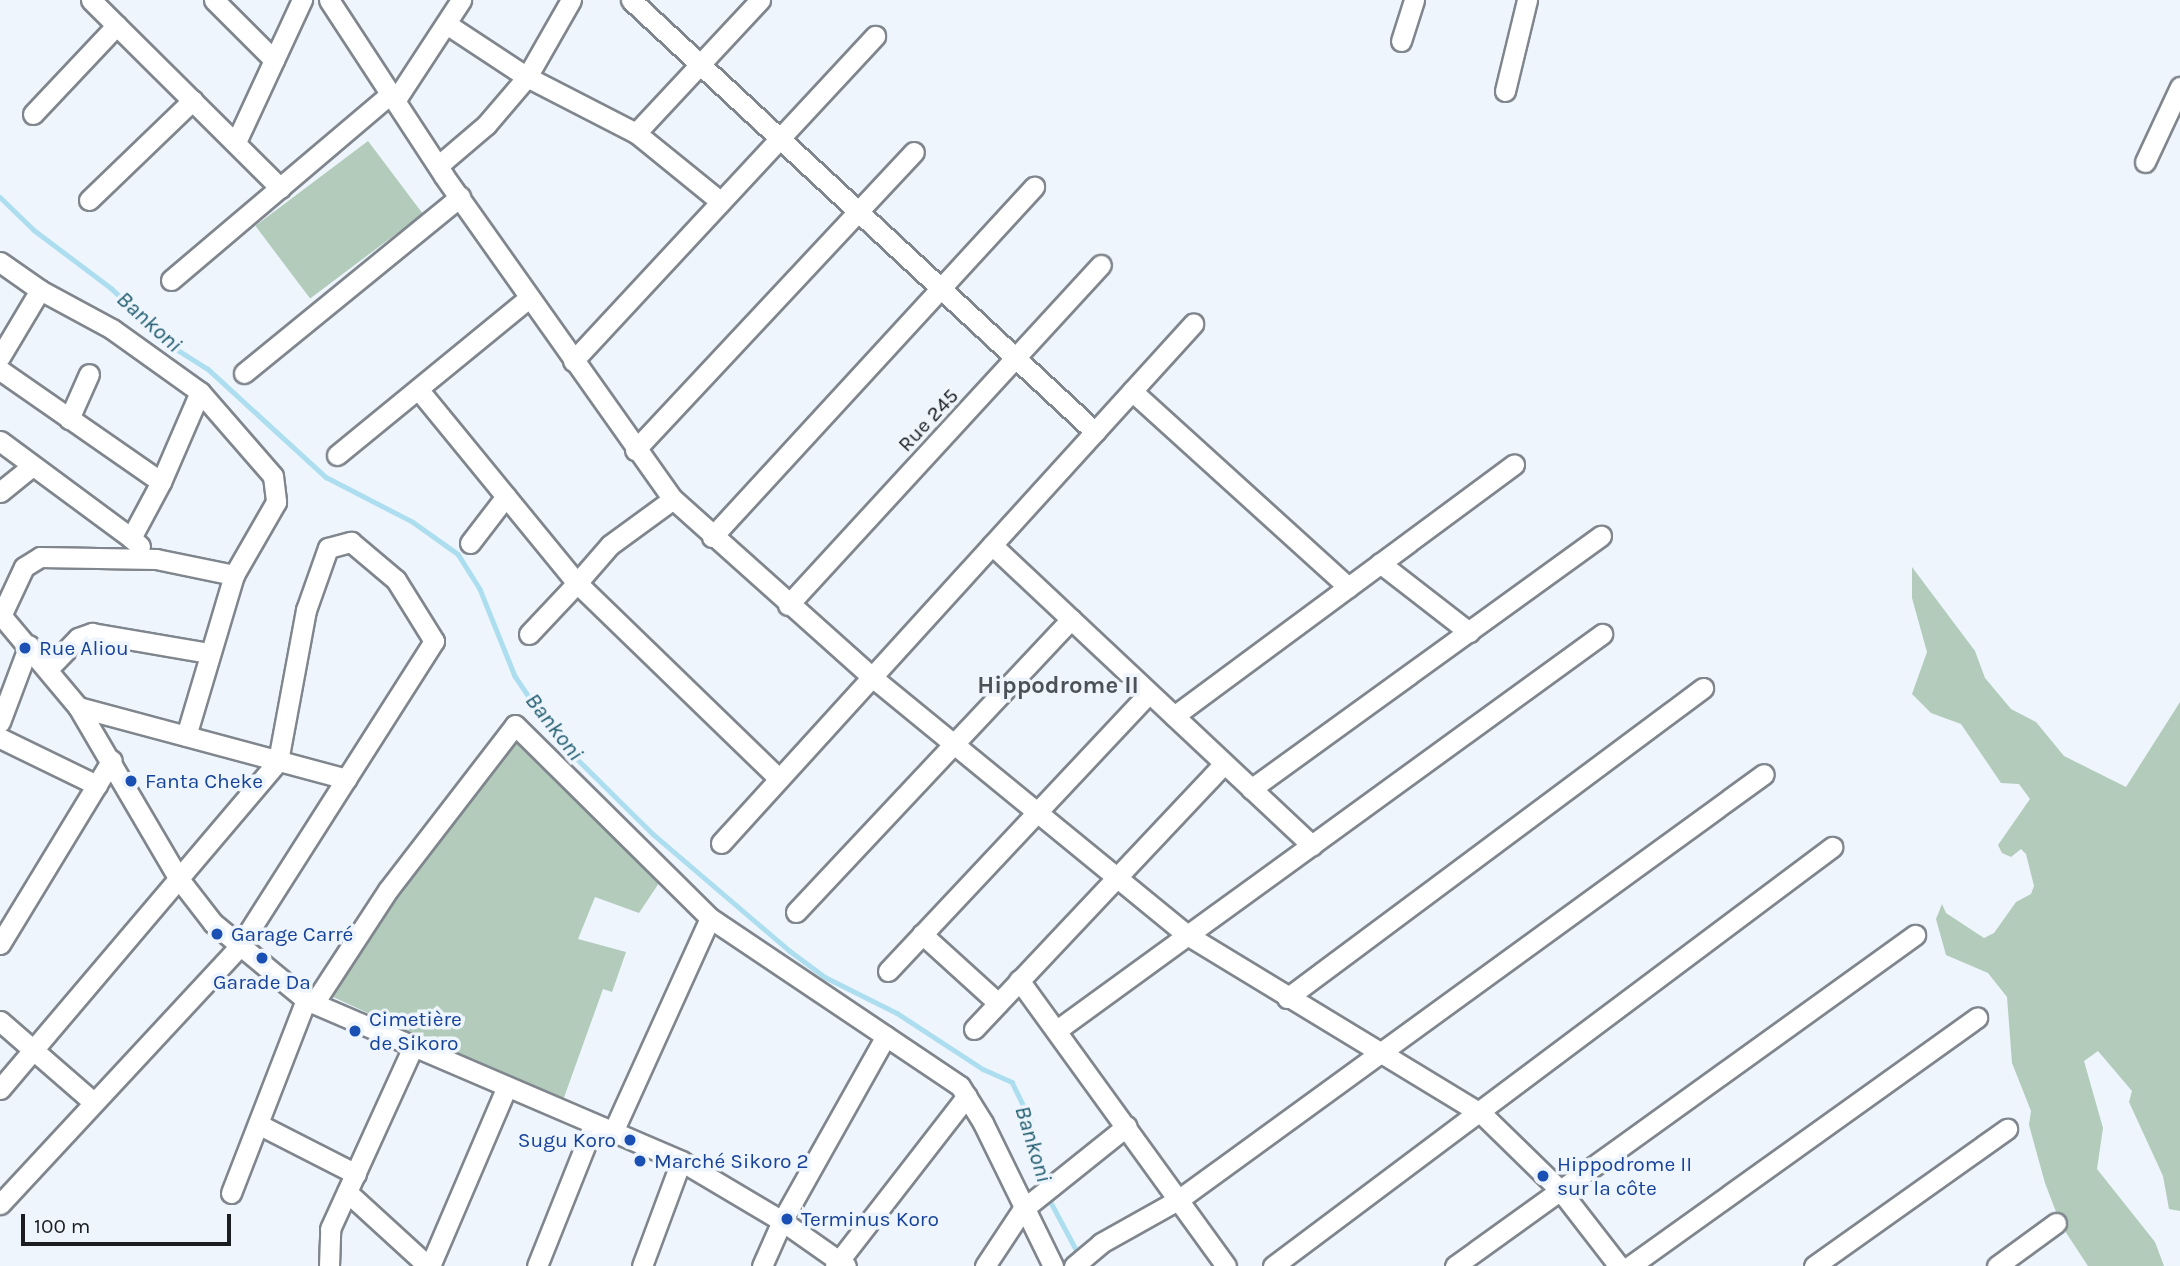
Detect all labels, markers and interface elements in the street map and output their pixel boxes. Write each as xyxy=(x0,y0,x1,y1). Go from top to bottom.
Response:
water label: Bankoni xyxy=(111,285,187,359)
street label: Rue 245 xyxy=(892,383,964,457)
place label: Rue Aliou xyxy=(39,635,129,661)
marker: Rue Aliou xyxy=(17,640,33,656)
district label: Hippodrome II xyxy=(977,672,1139,700)
water label: Bankoni xyxy=(519,688,589,766)
place label: Fanta Cheke xyxy=(145,768,263,794)
marker: Fanta Cheke xyxy=(123,773,139,789)
place label: Garage Carré xyxy=(231,921,353,947)
marker: Garage Carré xyxy=(209,926,225,942)
marker: Garade Da xyxy=(254,950,270,966)
place label: Garade Da xyxy=(213,969,311,995)
place label: Cimetière de Sikoro xyxy=(369,1006,462,1056)
marker: Cimetière de Sikoro xyxy=(347,1023,363,1039)
water label: Bankoni xyxy=(1008,1102,1058,1186)
place label: Sugu Koro xyxy=(518,1127,616,1153)
marker: Sugu Koro xyxy=(622,1132,638,1148)
place label: Marché Sikoro 2 xyxy=(654,1148,809,1174)
place label: Hippodrome II sur la côte xyxy=(1557,1151,1692,1201)
marker: Marché Sikoro 2 xyxy=(632,1153,648,1169)
marker: Hippodrome II sur la côte xyxy=(1535,1168,1551,1184)
scale bar xyxy=(24,1200,234,1244)
place label: Terminus Koro xyxy=(801,1206,939,1232)
marker: Terminus Koro xyxy=(779,1211,795,1227)
text: 100 m xyxy=(34,1214,91,1238)

